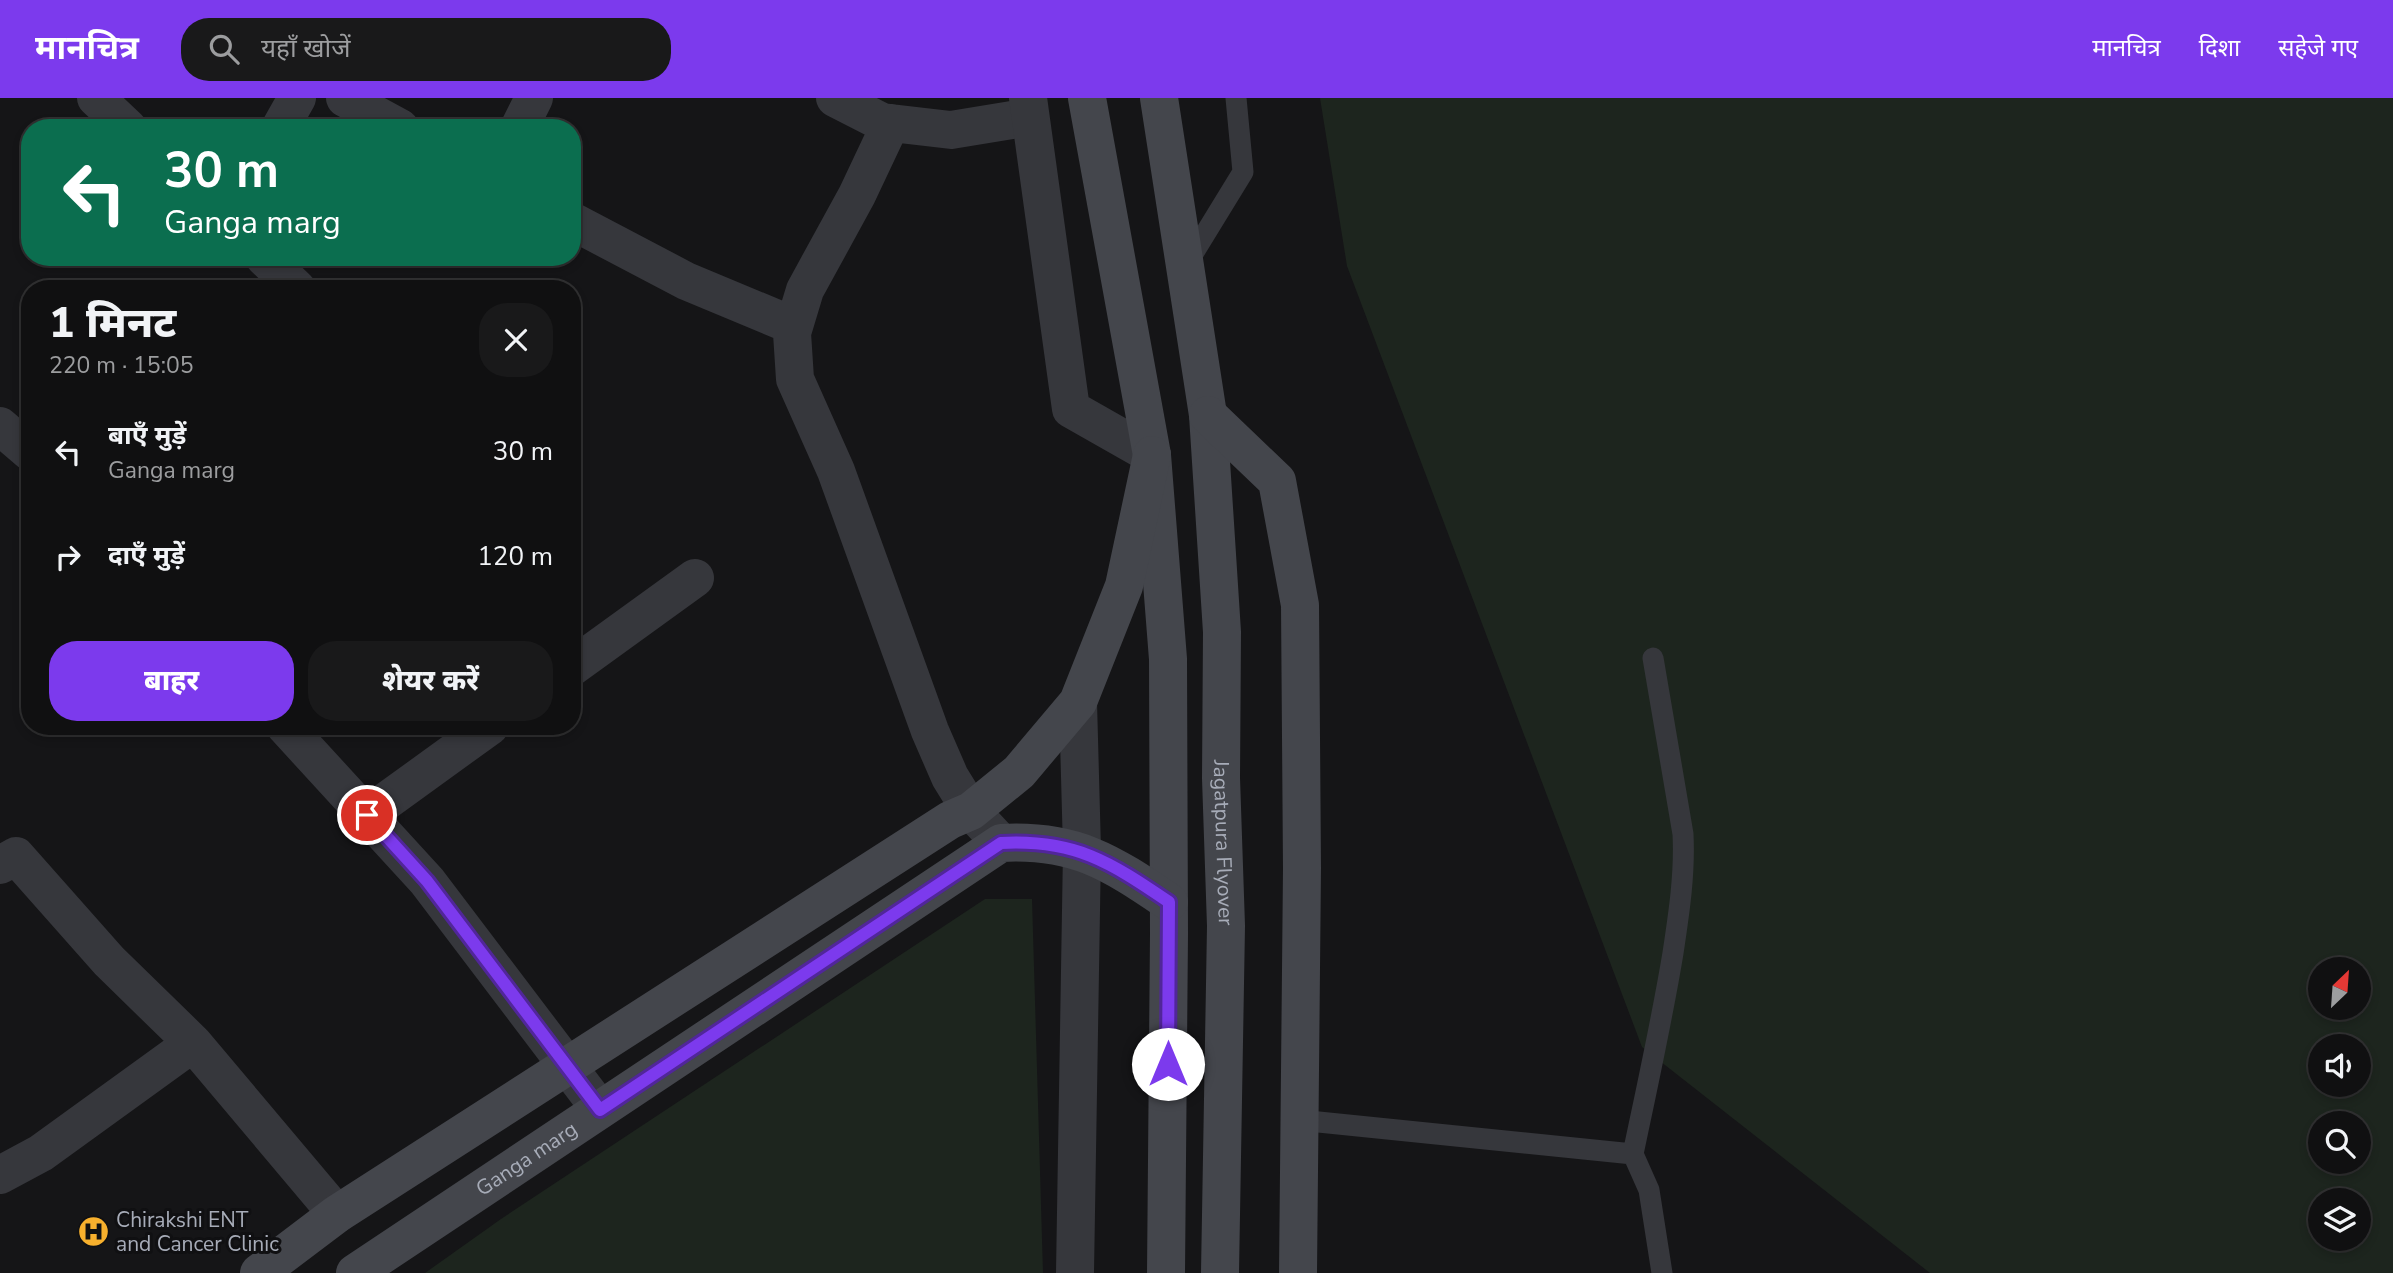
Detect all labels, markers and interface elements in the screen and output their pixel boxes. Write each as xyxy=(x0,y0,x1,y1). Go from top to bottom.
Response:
search box xyxy=(181,18,671,81)
text: मानचित्र xyxy=(35,26,139,71)
icon: search xyxy=(205,30,243,68)
text: यहाँ खोजें xyxy=(261,31,351,66)
text: मानचित्र xyxy=(2092,32,2161,64)
text: दिशा xyxy=(2199,32,2240,64)
text: सहेजे गए xyxy=(2278,32,2358,64)
text: 30 m xyxy=(164,137,279,204)
icon: left xyxy=(49,147,140,238)
text: Ganga marg xyxy=(164,201,341,244)
text: 1 मिनट xyxy=(49,295,176,352)
button: close xyxy=(479,303,553,377)
text: 220 m · 15:05 xyxy=(49,350,194,381)
text: बाएँ मुड़ें xyxy=(108,418,186,453)
icon: left xyxy=(49,433,87,471)
text: 30 m xyxy=(493,434,553,469)
text: Ganga marg xyxy=(108,455,235,486)
icon: right xyxy=(49,538,87,576)
text: दाएँ मुड़ें xyxy=(108,538,185,573)
text: 120 m xyxy=(477,539,553,574)
button: बाहर xyxy=(49,641,294,721)
button: शेयर करें xyxy=(308,641,553,721)
street label: Jagatpura Flyover xyxy=(1207,759,1240,927)
pin xyxy=(337,785,397,845)
icon: arrive xyxy=(348,796,386,834)
north arrow xyxy=(2308,957,2371,1020)
map controls xyxy=(2308,957,2371,1251)
position arrow xyxy=(1131,1027,1205,1101)
button: sound xyxy=(2308,1034,2371,1097)
button: search xyxy=(2308,1111,2371,1174)
street label: Ganga marg xyxy=(470,1115,583,1203)
button: layers xyxy=(2308,1188,2371,1251)
place label: Chirakshi ENT and Cancer Clinic xyxy=(116,1206,279,1258)
hospital icon: Chirakshi ENT and Cancer Clinic xyxy=(76,1215,110,1249)

